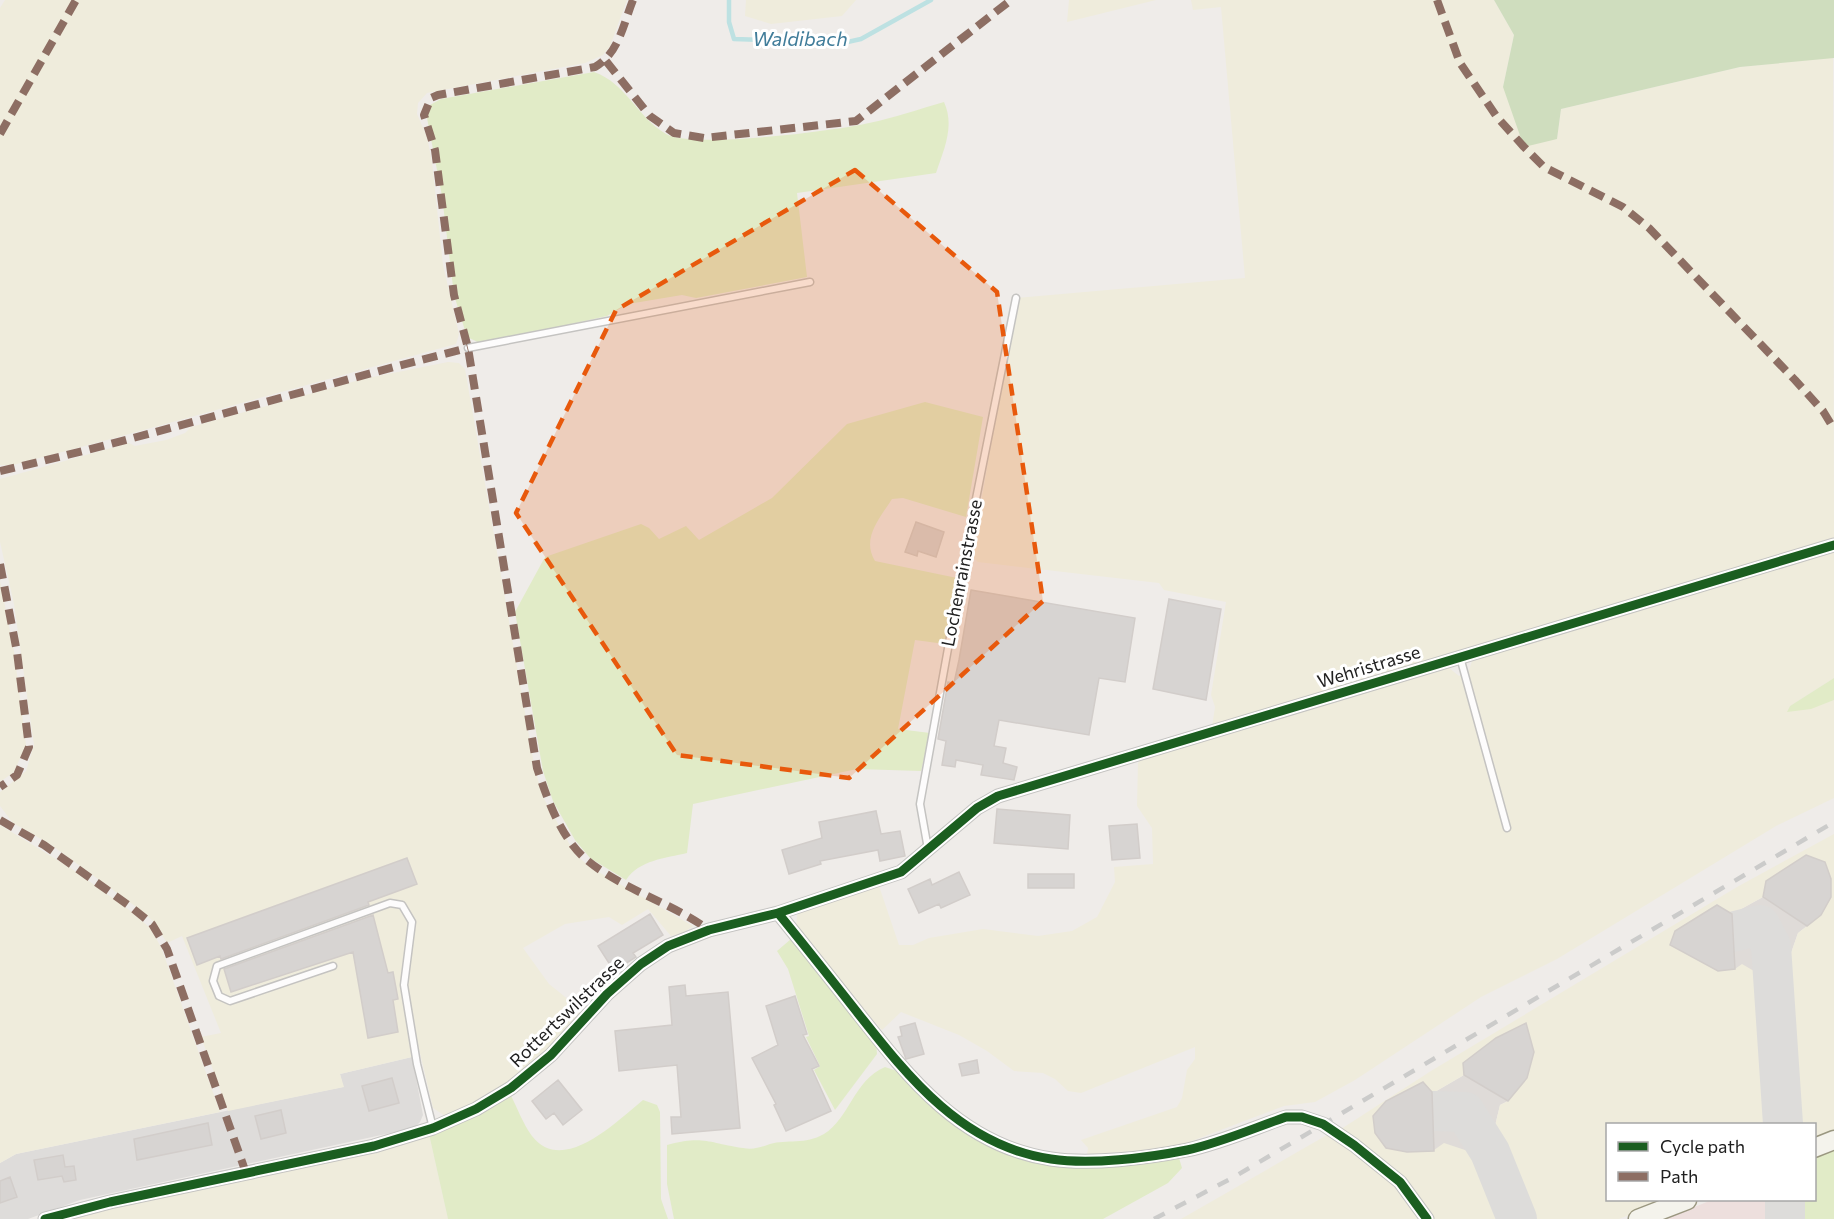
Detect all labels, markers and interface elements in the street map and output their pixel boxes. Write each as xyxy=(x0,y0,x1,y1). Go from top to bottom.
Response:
water label: Waldibach xyxy=(752,26,848,50)
street label: Lochenrainstrasse xyxy=(936,497,986,648)
street label: Wehristrasse xyxy=(1315,640,1423,692)
street label: Rottertswilstrasse xyxy=(505,951,628,1071)
legend xyxy=(1606,1123,1816,1201)
text: Cycle path xyxy=(1660,1135,1745,1157)
text: Path xyxy=(1660,1165,1698,1187)

